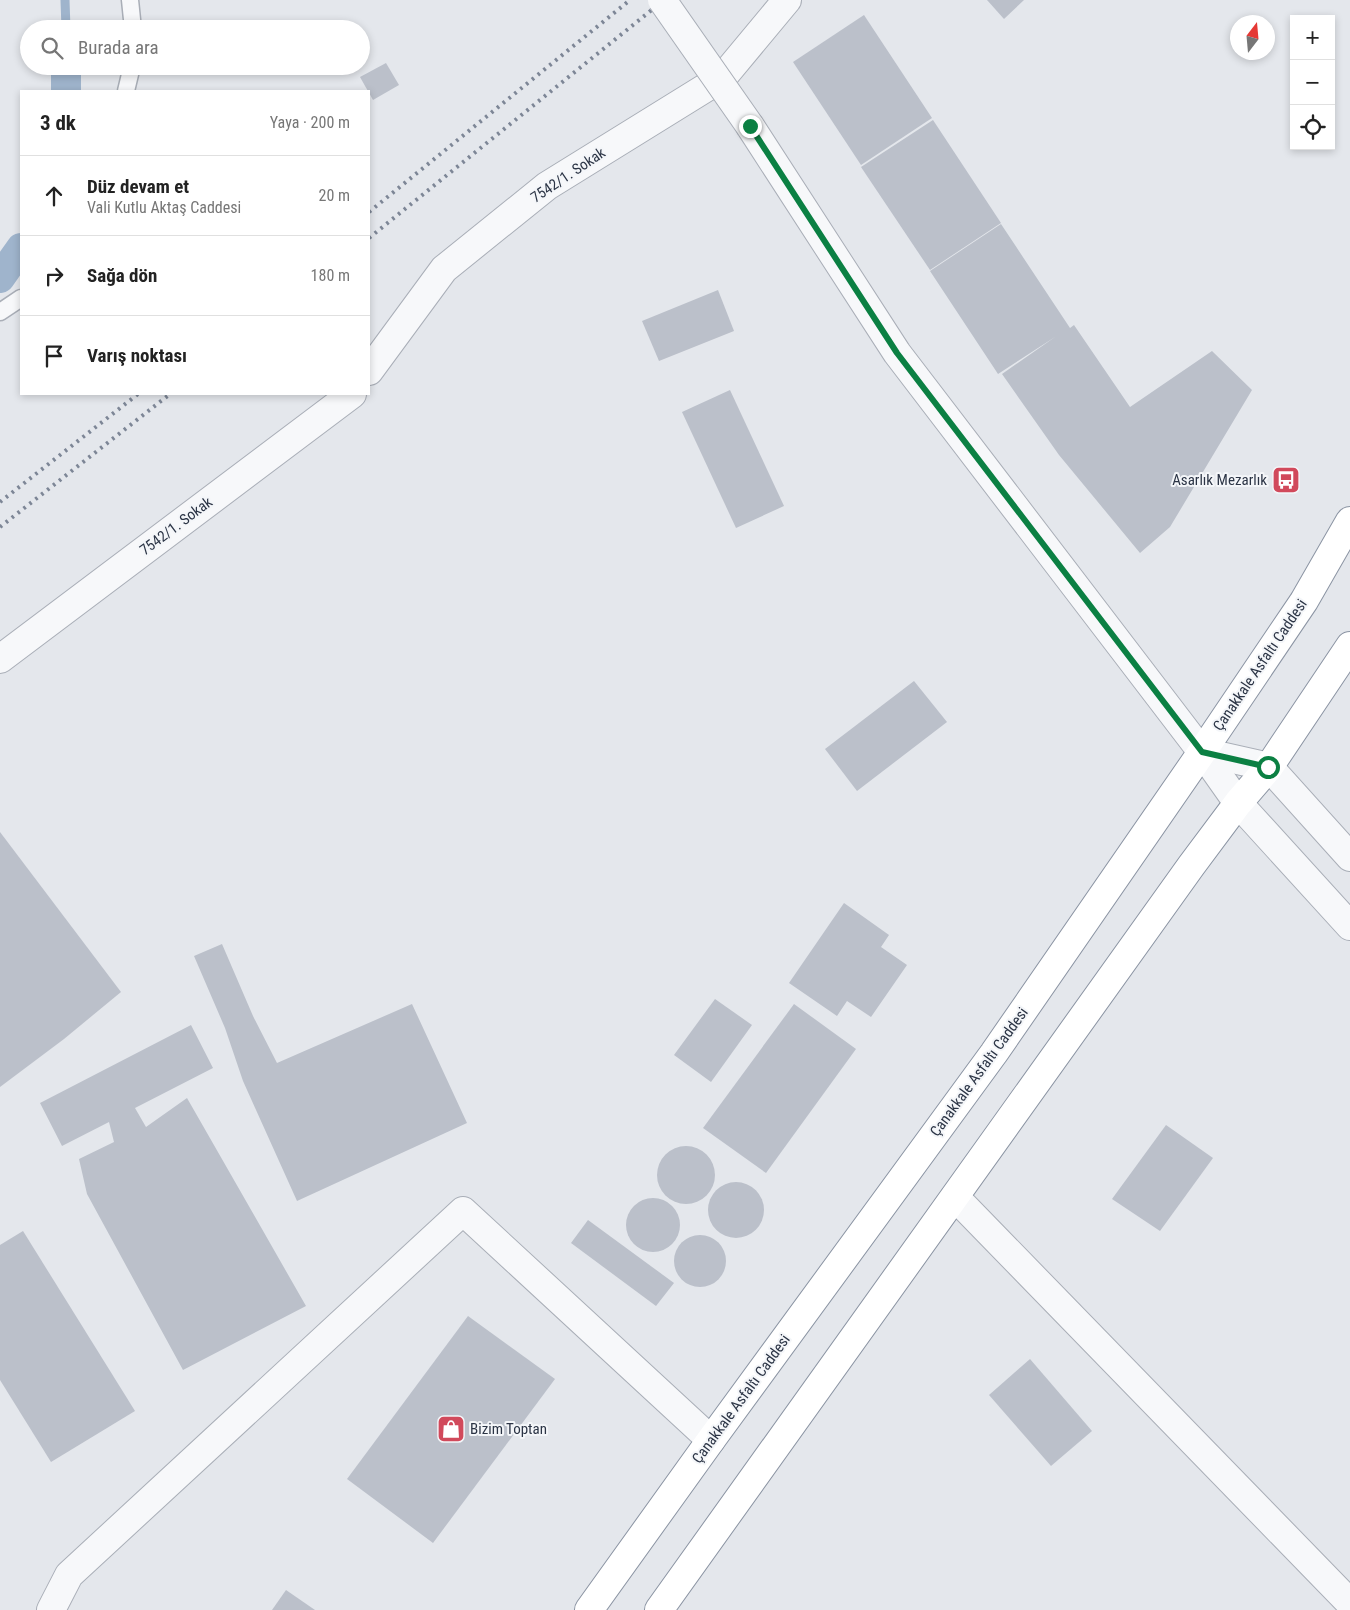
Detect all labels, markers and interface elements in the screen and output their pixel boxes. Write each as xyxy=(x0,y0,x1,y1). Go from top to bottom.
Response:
north arrow xyxy=(1230,15,1275,60)
map controls xyxy=(1290,15,1335,150)
button: + xyxy=(1290,15,1335,60)
search box xyxy=(20,20,370,75)
icon: search xyxy=(38,34,66,62)
text: Burada ara xyxy=(78,36,159,59)
button: − xyxy=(1290,60,1335,105)
button: locate xyxy=(1290,105,1335,150)
text: 3 dk xyxy=(40,111,76,135)
text: Yaya · 200 m xyxy=(270,113,350,132)
route end xyxy=(739,115,762,138)
street label: 7542/1. Sokak xyxy=(527,143,609,207)
text: Düz devam et xyxy=(87,175,189,198)
icon: ahead xyxy=(40,182,68,210)
text: 20 m xyxy=(318,186,350,205)
text: Vali Kutlu Aktaş Caddesi xyxy=(87,198,241,217)
icon: right xyxy=(40,262,68,290)
text: Sağa dön xyxy=(87,264,157,287)
text: 180 m xyxy=(311,266,350,285)
icon: arrive xyxy=(40,342,68,370)
text: Varış noktası xyxy=(87,344,187,367)
bus stop icon: Asarlık Mezarlık xyxy=(1271,465,1301,495)
place label: Asarlık Mezarlık xyxy=(1172,471,1267,489)
street label: 7542/1. Sokak xyxy=(136,493,216,559)
street label: Çanakkale Asfaltı Caddesi xyxy=(1209,596,1311,734)
route start xyxy=(1257,756,1280,779)
street label: Çanakkale Asfaltı Caddesi xyxy=(926,1004,1032,1140)
street label: Çanakkale Asfaltı Caddesi xyxy=(688,1331,794,1467)
shop icon: Bizim Toptan xyxy=(436,1414,466,1444)
place label: Bizim Toptan xyxy=(470,1420,547,1438)

